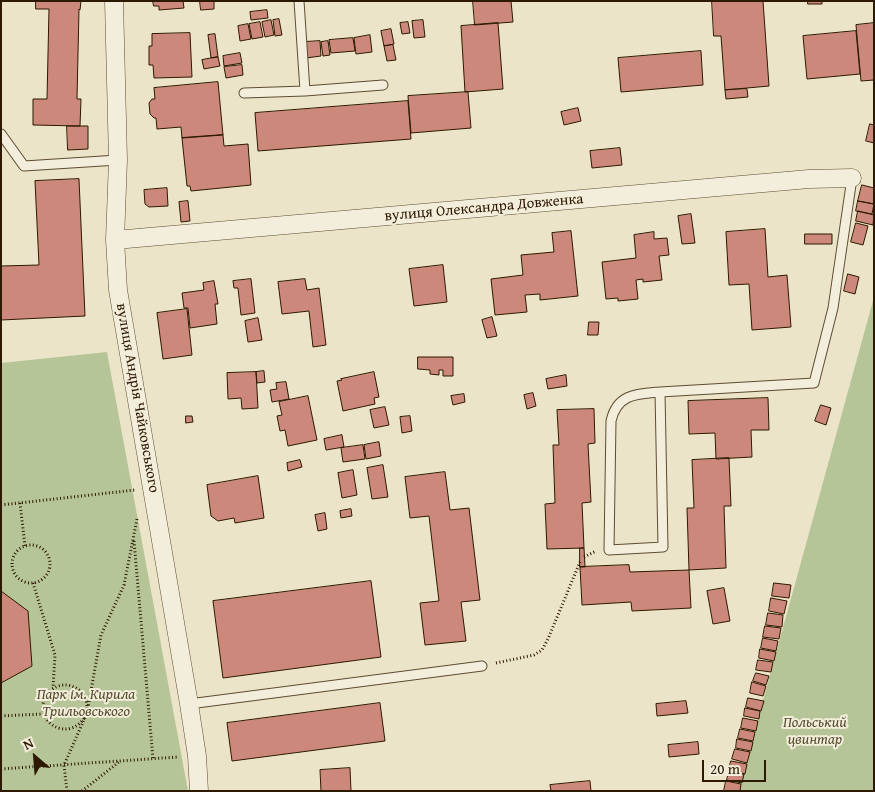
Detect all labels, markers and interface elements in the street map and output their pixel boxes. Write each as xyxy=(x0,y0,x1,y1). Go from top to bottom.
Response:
street label: вулиця Олександра Довженка xyxy=(384,190,584,226)
street label: вулиця Андрія Чайковського xyxy=(111,302,163,494)
park label: Парк ім. Кирила Трильовського xyxy=(37,686,135,721)
park label: Польський цвинтар xyxy=(783,714,847,749)
north arrow xyxy=(10,732,60,782)
text: N xyxy=(19,733,37,755)
scale bar xyxy=(705,750,769,782)
text: 20 m xyxy=(710,758,740,779)

